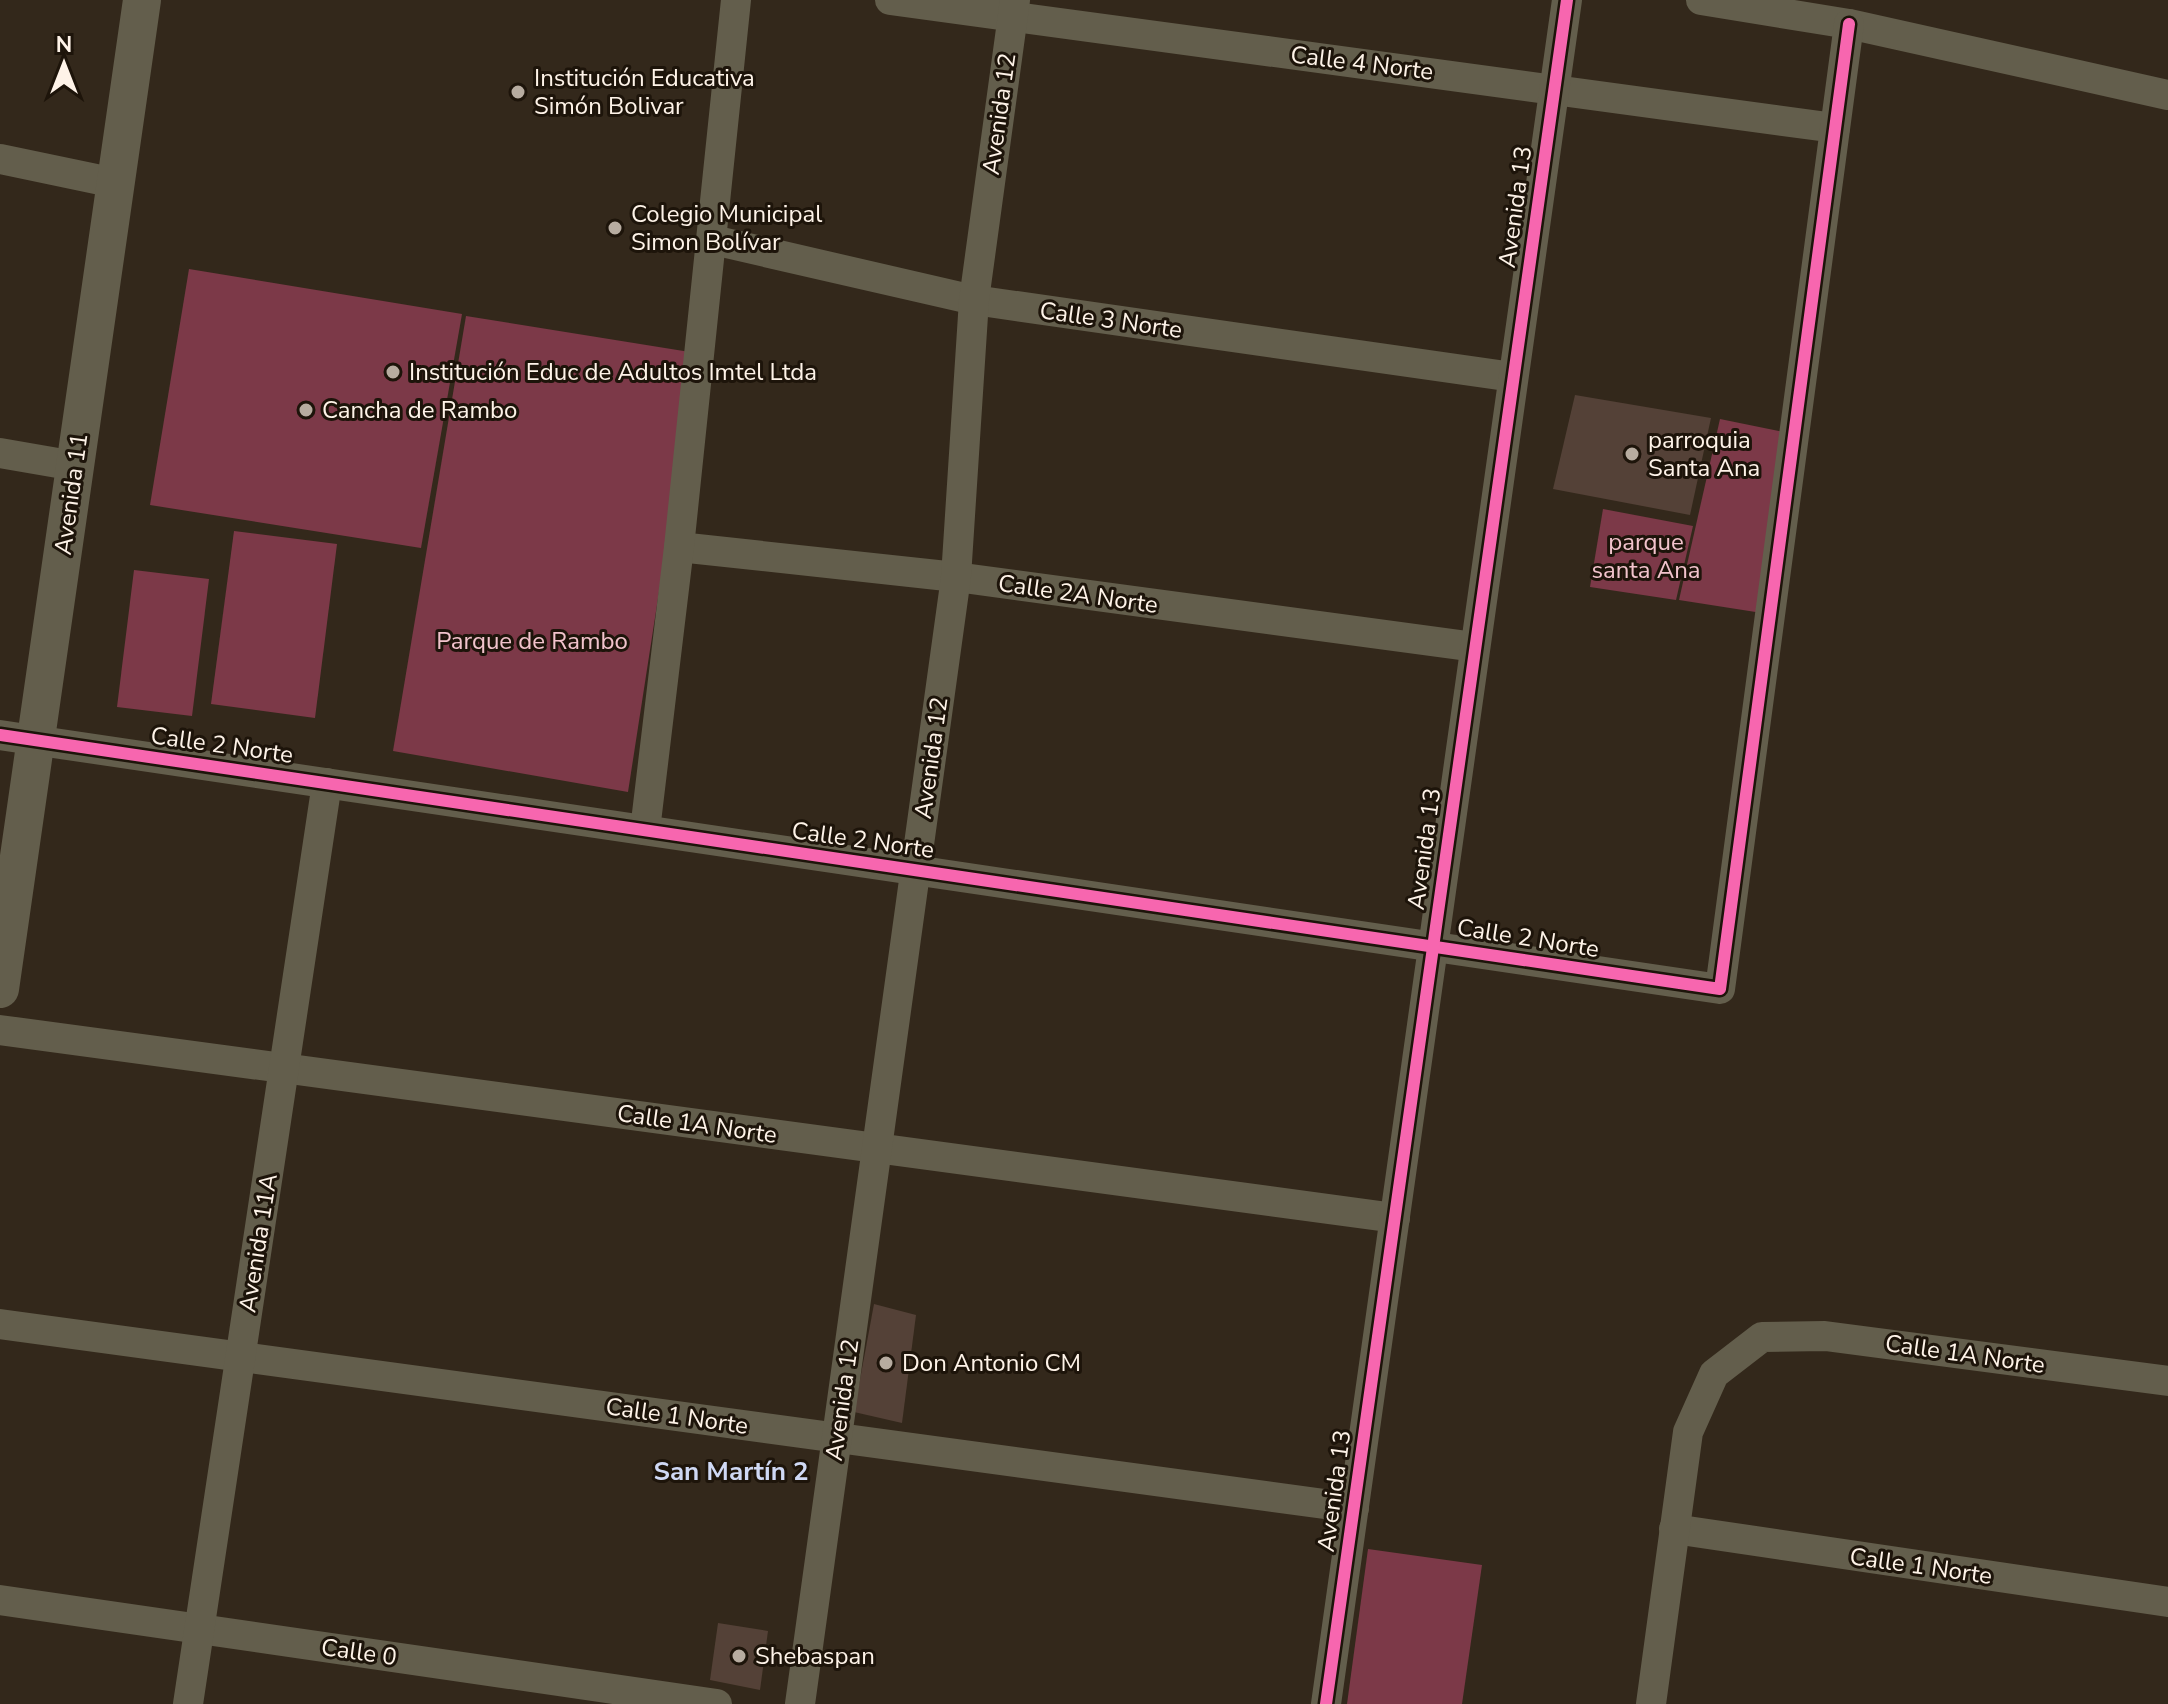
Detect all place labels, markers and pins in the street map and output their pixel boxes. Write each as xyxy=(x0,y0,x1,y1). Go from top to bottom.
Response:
place label: Institución Educativa Simón Bolivar xyxy=(534,62,755,122)
marker: Institución Educativa Simón Bolivar xyxy=(509,83,527,101)
place label: Colegio Municipal Simon Bolívar xyxy=(631,198,822,258)
marker: Colegio Municipal Simon Bolívar xyxy=(606,219,624,237)
place label: Institución Educ de Adultos Imtel Ltda xyxy=(409,356,817,388)
marker: Institución Educ de Adultos Imtel Ltda xyxy=(384,363,402,381)
place label: Cancha de Rambo xyxy=(322,394,517,426)
marker: Cancha de Rambo xyxy=(297,401,315,419)
place label: parroquia Santa Ana xyxy=(1648,424,1760,484)
marker: parroquia Santa Ana xyxy=(1623,445,1641,463)
place label: Don Antonio CM xyxy=(902,1347,1081,1379)
marker: Don Antonio CM xyxy=(877,1354,895,1372)
place label: Shebaspan xyxy=(755,1640,875,1672)
marker: Shebaspan xyxy=(730,1647,748,1665)

